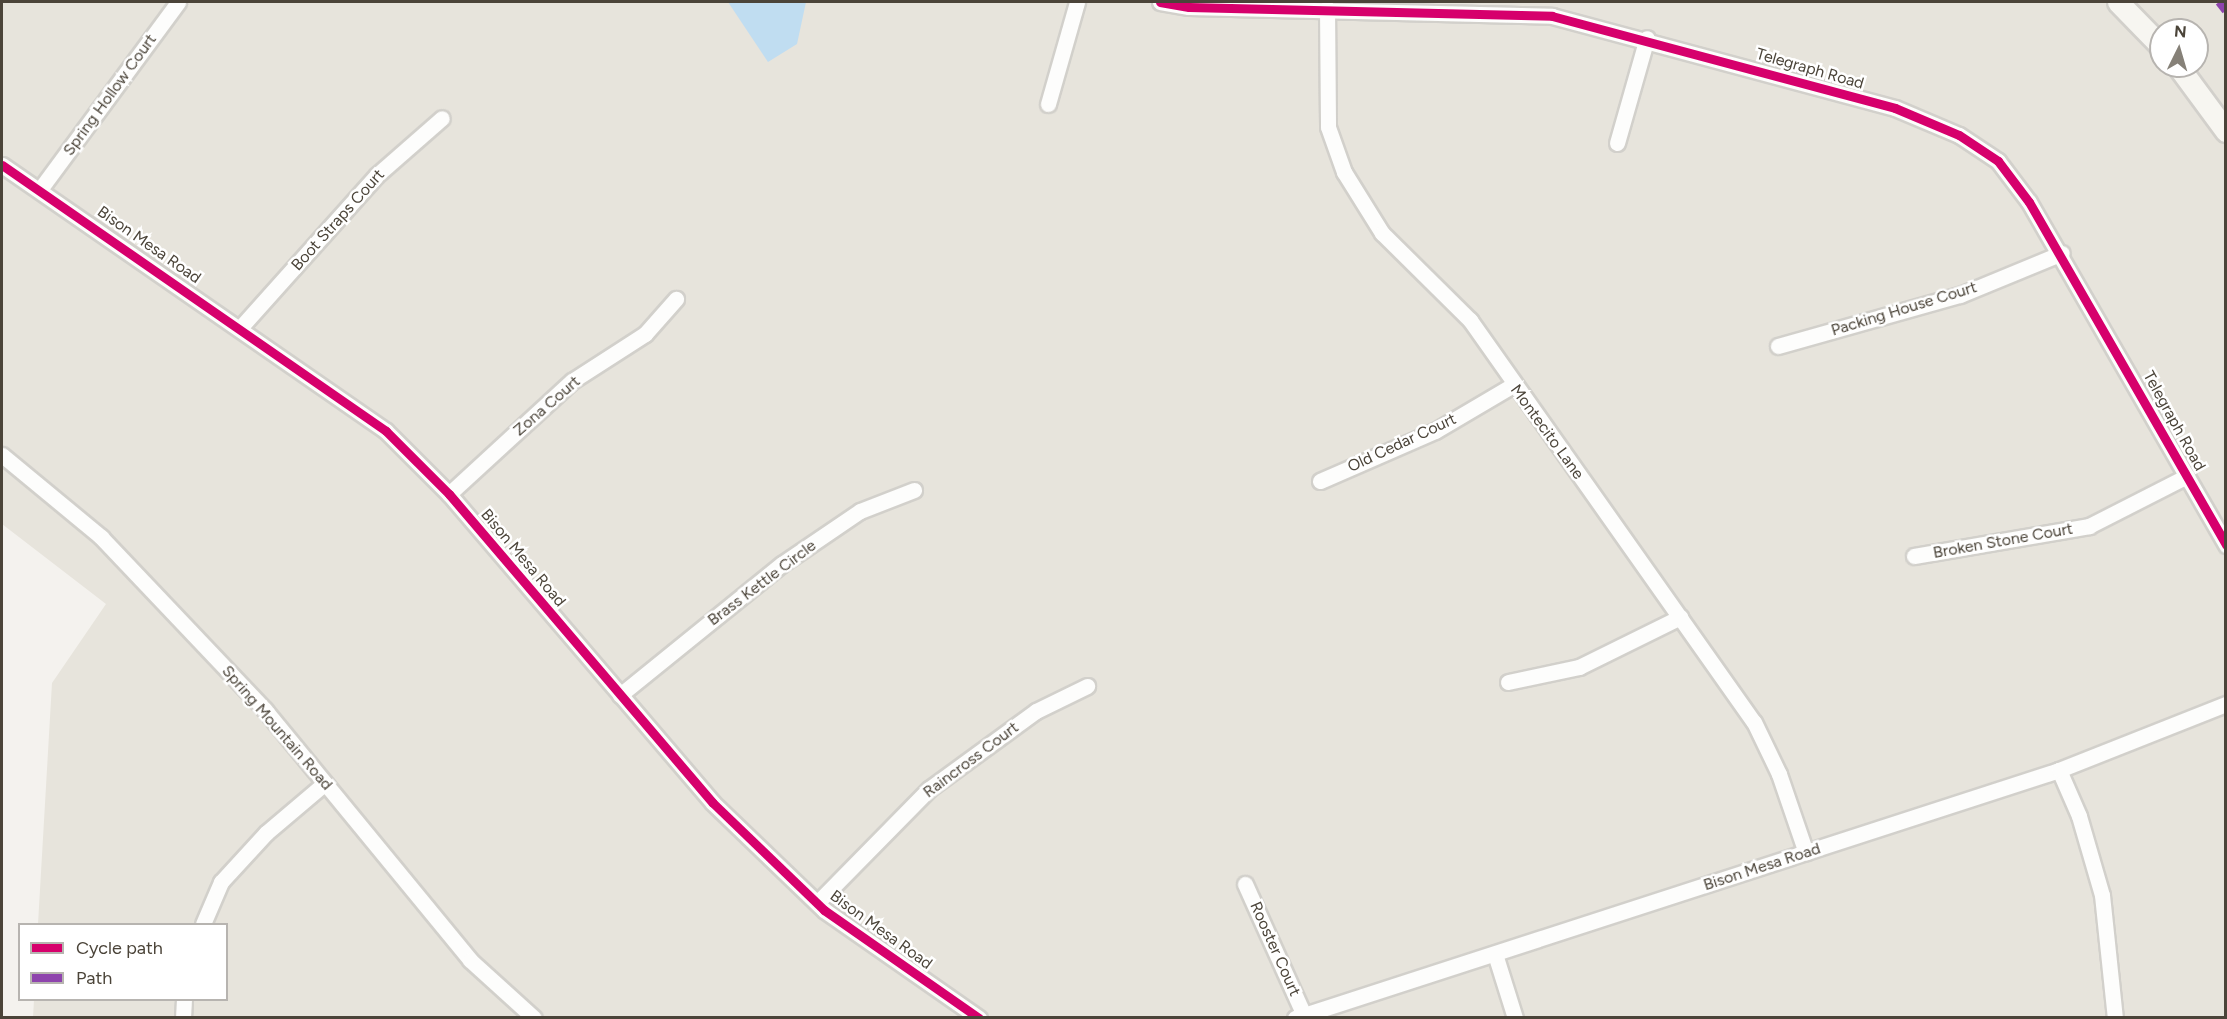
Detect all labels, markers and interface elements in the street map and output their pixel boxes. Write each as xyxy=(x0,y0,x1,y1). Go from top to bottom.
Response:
north arrow xyxy=(2149,18,2209,78)
text: N xyxy=(2173,22,2187,42)
street label: Spring Hollow Court xyxy=(59,30,161,160)
street label: Telegraph Road xyxy=(1754,44,1866,94)
street label: Boot Straps Court xyxy=(287,165,389,275)
street label: Bison Mesa Road xyxy=(94,202,204,288)
street label: Packing House Court xyxy=(1829,278,1979,340)
street label: Telegraph Road xyxy=(2139,368,2209,474)
street label: Zona Court xyxy=(510,372,584,440)
street label: Montecito Lane xyxy=(1506,381,1588,483)
street label: Old Cedar Court xyxy=(1345,409,1459,477)
street label: Bison Mesa Road xyxy=(477,505,569,611)
street label: Broken Stone Court xyxy=(1932,519,2074,563)
street label: Brass Kettle Circle xyxy=(704,536,820,630)
street label: Spring Mountain Road xyxy=(218,662,336,794)
street label: Raincross Court xyxy=(920,718,1022,802)
street label: Bison Mesa Road xyxy=(1701,839,1823,895)
street label: Bison Mesa Road xyxy=(826,886,936,974)
street label: Rooster Court xyxy=(1246,899,1304,999)
legend xyxy=(18,923,228,1001)
text: Cycle path xyxy=(76,937,163,959)
text: Path xyxy=(76,967,112,989)

